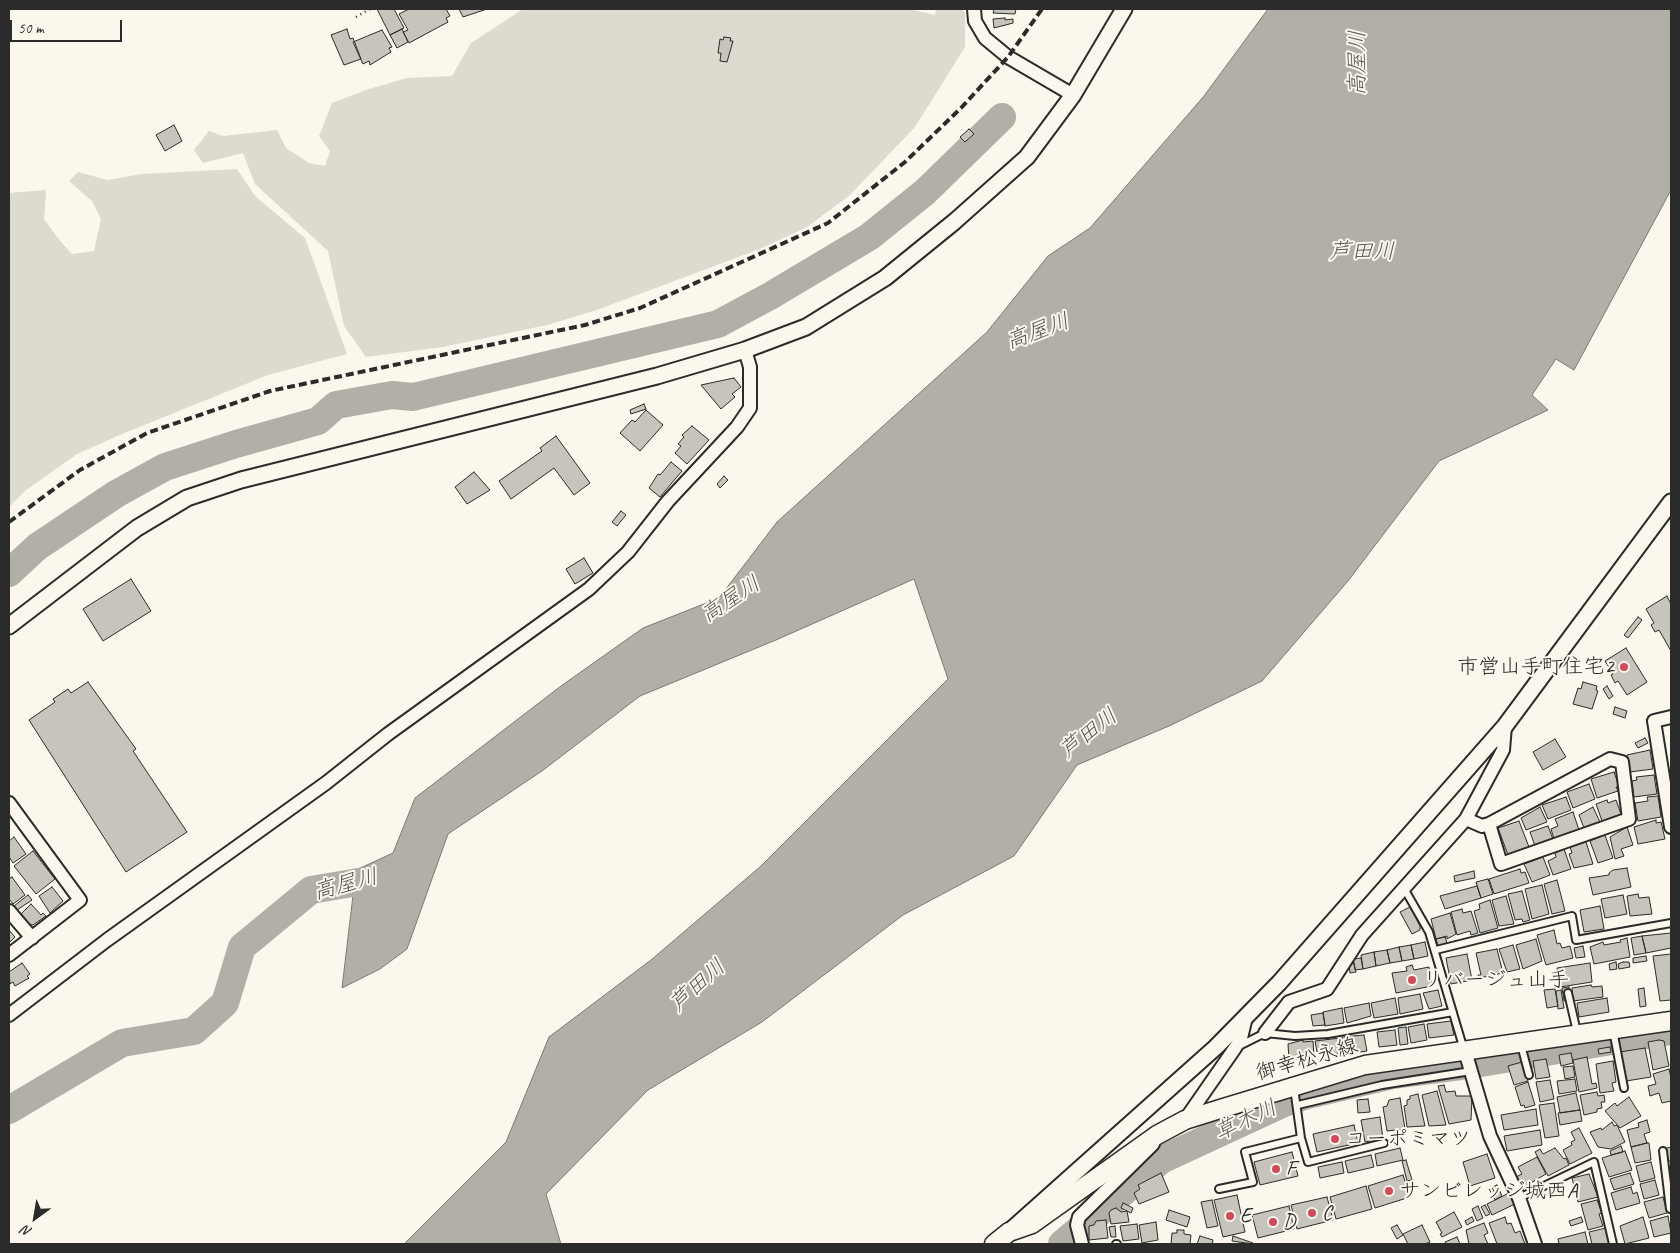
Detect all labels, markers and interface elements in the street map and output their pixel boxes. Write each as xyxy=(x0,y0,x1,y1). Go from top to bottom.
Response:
scale bar xyxy=(12,10,125,42)
text: 50 m xyxy=(18,19,44,38)
water label: 高屋川 xyxy=(1345,30,1371,96)
water label: 芦田川 xyxy=(1329,239,1395,265)
water label: 高屋川 xyxy=(1002,308,1074,356)
water label: 高屋川 xyxy=(696,571,766,629)
place label: 市営山手町住宅2 xyxy=(1458,654,1614,680)
marker: 市営山手町住宅2 xyxy=(1618,661,1630,673)
water label: 芦田川 xyxy=(1055,703,1123,765)
water label: 高屋川 xyxy=(311,864,381,906)
water label: 芦田川 xyxy=(665,954,731,1018)
place label: リバージュ山手 xyxy=(1422,967,1569,993)
marker: リバージュ山手 xyxy=(1406,974,1418,986)
street label: 御幸松永線 xyxy=(1253,1033,1361,1087)
water label: 草木川 xyxy=(1211,1095,1281,1147)
place label: コーポミマツ xyxy=(1345,1126,1471,1152)
marker: コーポミマツ xyxy=(1329,1133,1341,1145)
place label: F xyxy=(1286,1156,1296,1182)
marker: F xyxy=(1270,1163,1282,1175)
place label: サンビレッジ城西A xyxy=(1399,1178,1578,1204)
marker: サンビレッジ城西A xyxy=(1383,1185,1395,1197)
north arrow xyxy=(10,1193,60,1243)
place label: C xyxy=(1322,1200,1332,1226)
place label: E xyxy=(1240,1203,1251,1229)
marker: C xyxy=(1306,1207,1318,1219)
place label: D xyxy=(1283,1209,1295,1235)
marker: E xyxy=(1224,1210,1236,1222)
marker: D xyxy=(1267,1216,1279,1228)
text: N xyxy=(19,1222,35,1241)

